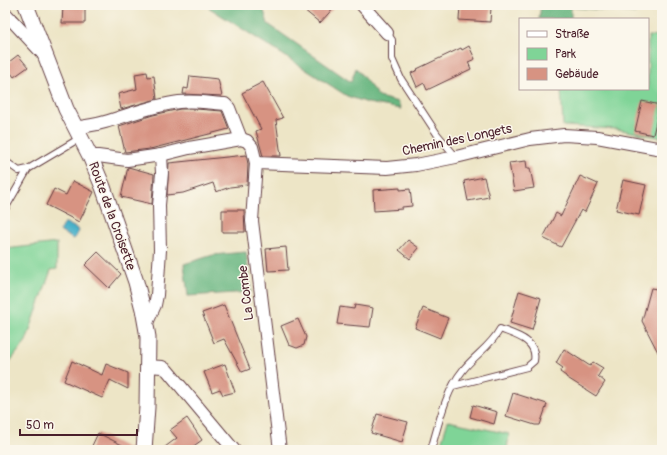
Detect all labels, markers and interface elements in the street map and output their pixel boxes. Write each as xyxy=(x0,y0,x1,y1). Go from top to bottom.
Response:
legend xyxy=(519,18,649,90)
text: Straße xyxy=(555,27,589,42)
text: Park xyxy=(555,47,576,62)
text: Gebäude xyxy=(555,67,599,82)
street label: Chemin des Longets xyxy=(401,121,513,159)
street label: Route de la Croisette xyxy=(85,160,139,273)
street label: La Combe xyxy=(235,264,257,321)
scale bar xyxy=(20,411,137,437)
text: 50 m xyxy=(26,418,54,433)

